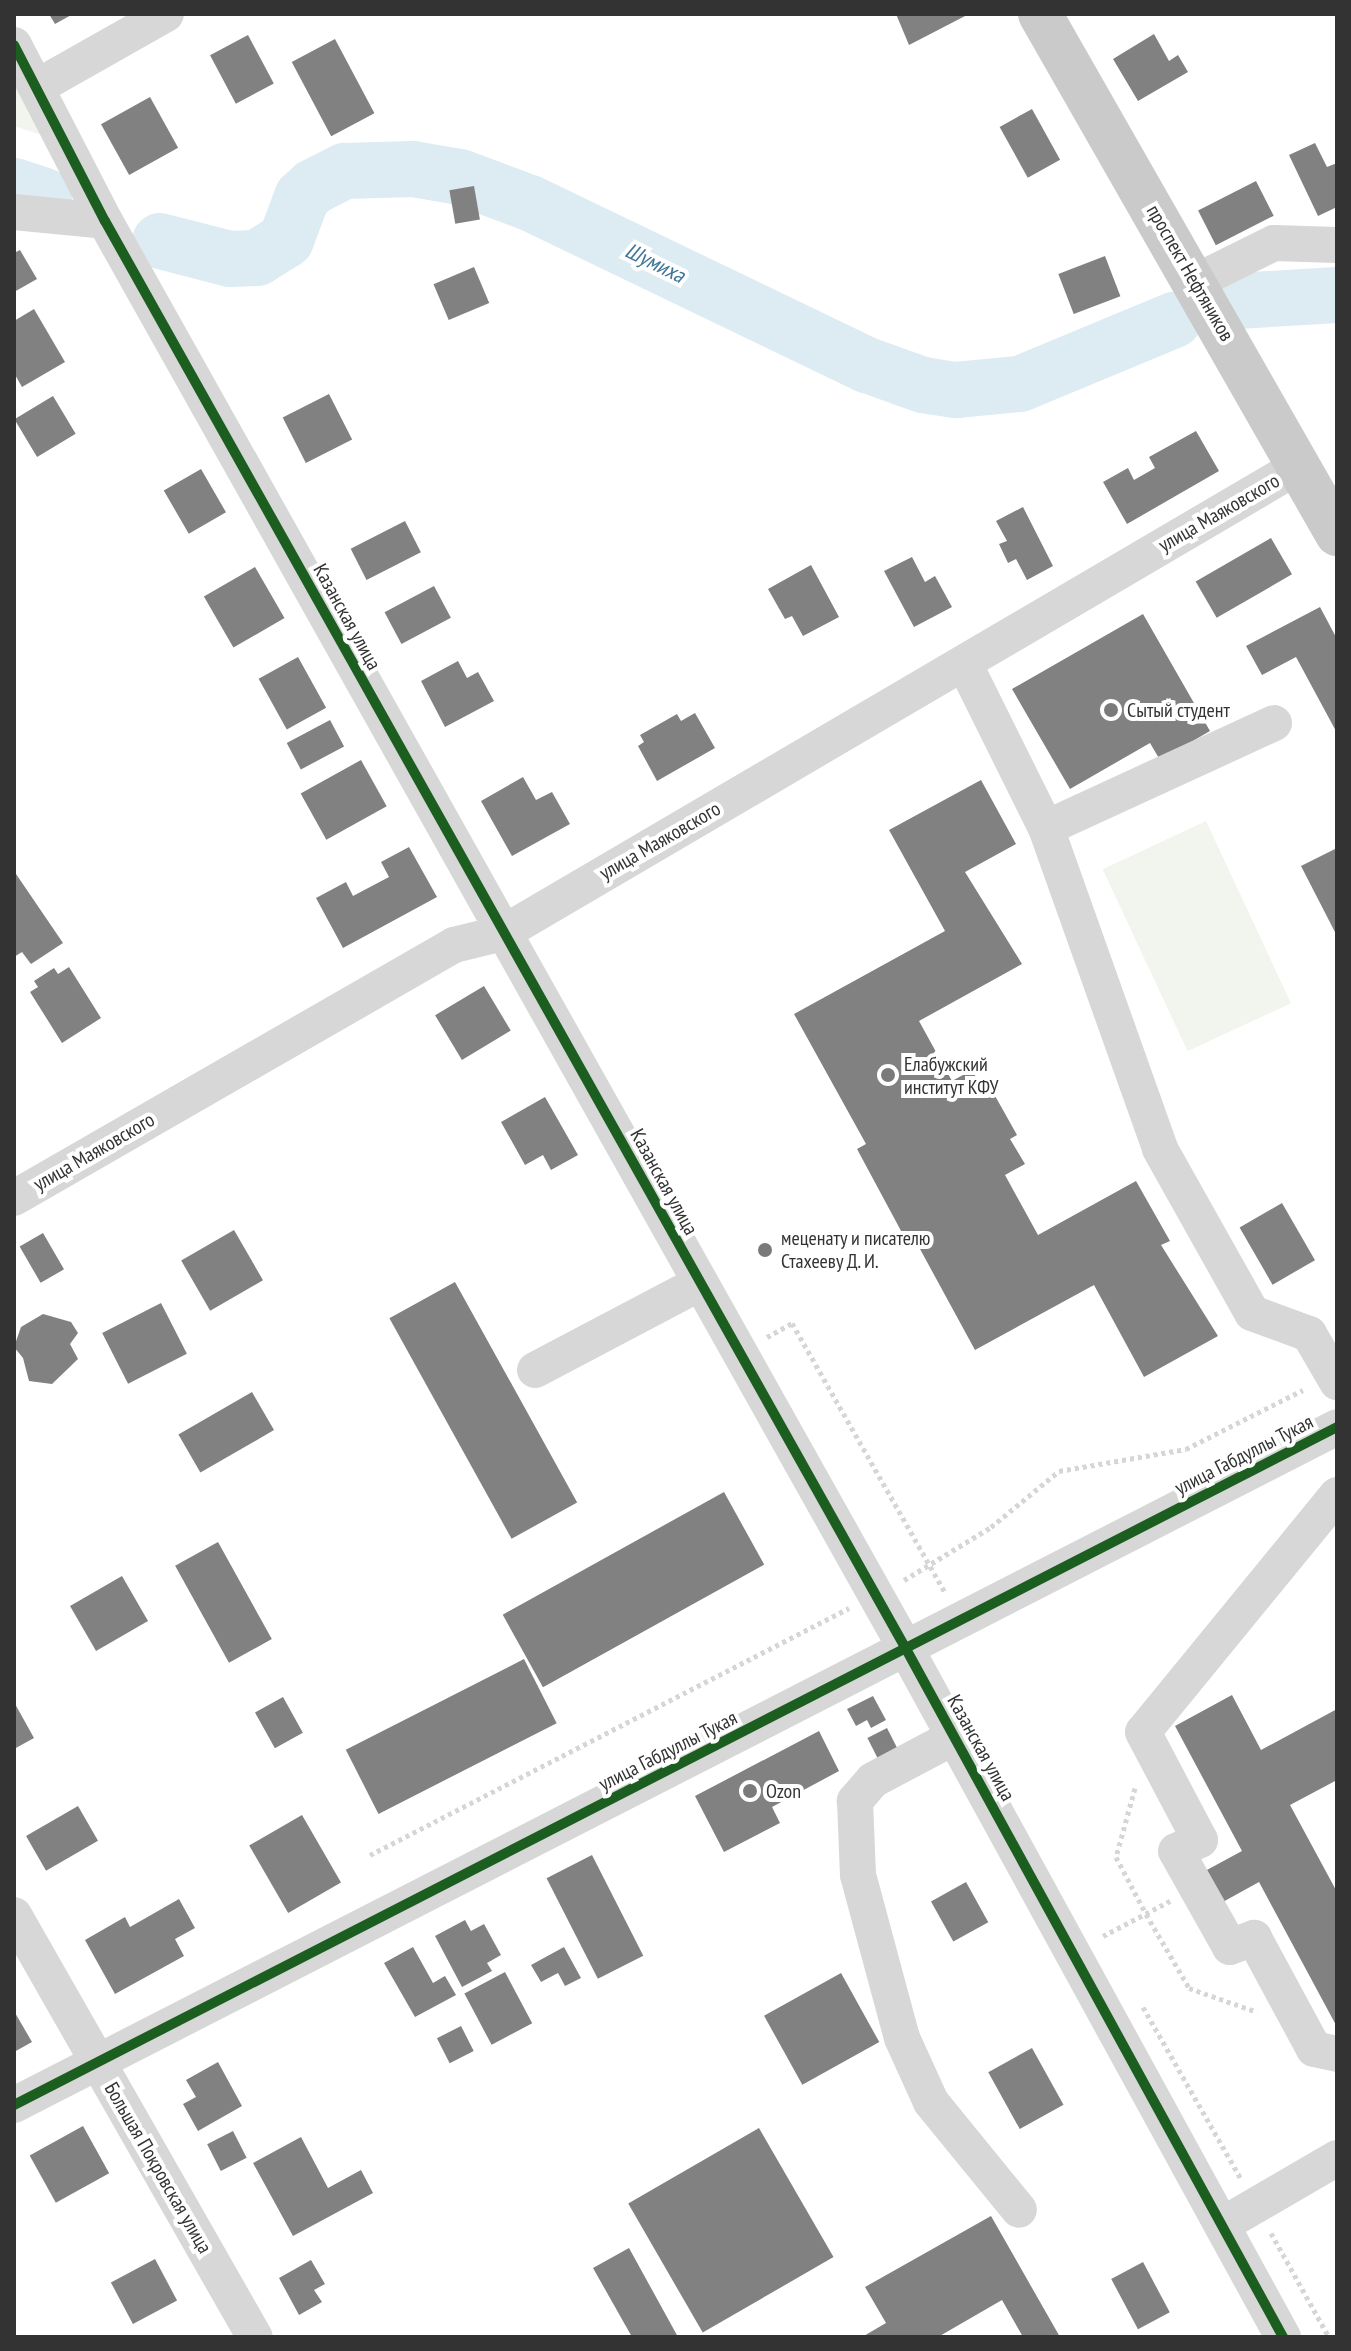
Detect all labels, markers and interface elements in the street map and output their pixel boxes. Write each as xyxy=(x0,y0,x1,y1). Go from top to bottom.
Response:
street label: проспект Нефтяников xyxy=(1141,200,1239,346)
water label: Шумиха xyxy=(621,237,689,289)
street label: улица Маяковского xyxy=(1154,469,1284,557)
street label: Казанская улица xyxy=(308,560,386,674)
place label: Сытый студент xyxy=(1127,698,1230,722)
marker: Сытый студент xyxy=(1102,701,1120,719)
street label: улица Маяковского xyxy=(595,797,725,885)
place label: Елабужский институт КФУ xyxy=(904,1052,999,1099)
marker: Елабужский институт КФУ xyxy=(879,1066,897,1084)
street label: улица Маяковского xyxy=(29,1108,159,1196)
street label: Казанская улица xyxy=(625,1125,703,1239)
place label: меценату и писателю Стахееву Д. И. xyxy=(781,1226,931,1273)
marker: меценату и писателю Стахееву Д. И. xyxy=(756,1241,774,1259)
street label: улица Габдуллы Тукая xyxy=(1171,1410,1317,1500)
street label: Казанская улица xyxy=(942,1691,1020,1805)
street label: улица Габдуллы Тукая xyxy=(595,1706,741,1796)
place label: Ozon xyxy=(766,1779,801,1803)
marker: Ozon xyxy=(741,1782,759,1800)
street label: Большая Покровская улица xyxy=(99,2078,217,2258)

